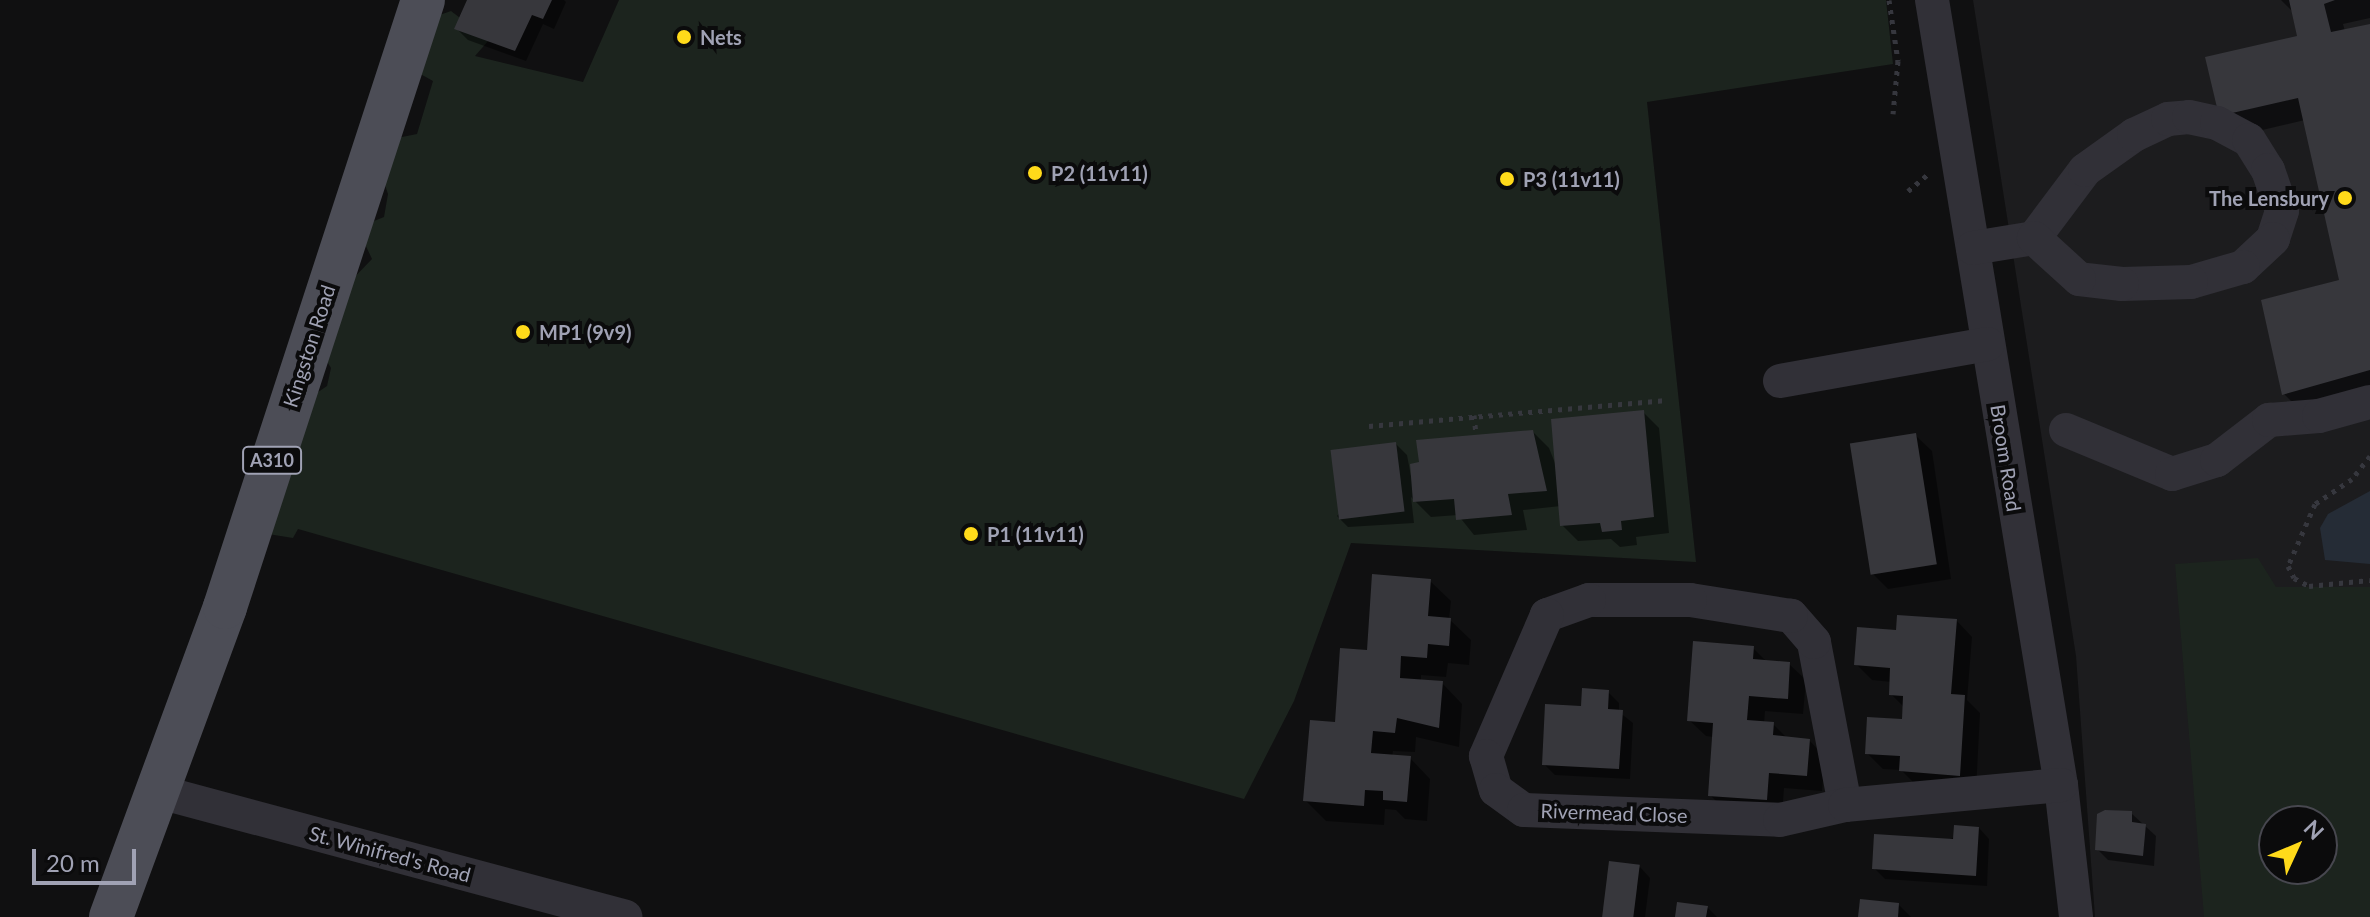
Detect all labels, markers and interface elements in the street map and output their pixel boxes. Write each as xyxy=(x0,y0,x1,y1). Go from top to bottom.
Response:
place label: Nets xyxy=(700,25,742,49)
marker: Nets xyxy=(675,28,693,46)
place label: P2 (11v11) xyxy=(1051,161,1148,185)
marker: P2 (11v11) xyxy=(1026,164,1044,182)
place label: P3 (11v11) xyxy=(1523,167,1620,191)
marker: P3 (11v11) xyxy=(1498,170,1516,188)
place label: The Lensbury xyxy=(2209,186,2329,210)
marker: The Lensbury xyxy=(2336,189,2354,207)
street label: Kingston Road xyxy=(278,282,340,410)
place label: MP1 (9v9) xyxy=(539,320,631,344)
marker: MP1 (9v9) xyxy=(514,323,532,341)
street label: Broom Road xyxy=(1986,403,2026,513)
road number: A310 xyxy=(242,446,302,474)
place label: P1 (11v11) xyxy=(987,522,1084,546)
marker: P1 (11v11) xyxy=(962,525,980,543)
street label: Rivermead Close xyxy=(1540,798,1688,828)
north arrow xyxy=(2258,805,2338,885)
text: N xyxy=(2299,814,2330,845)
street label: St. Winifred's Road xyxy=(306,821,474,887)
scale bar xyxy=(36,833,140,883)
text: 20 m xyxy=(46,848,100,877)

